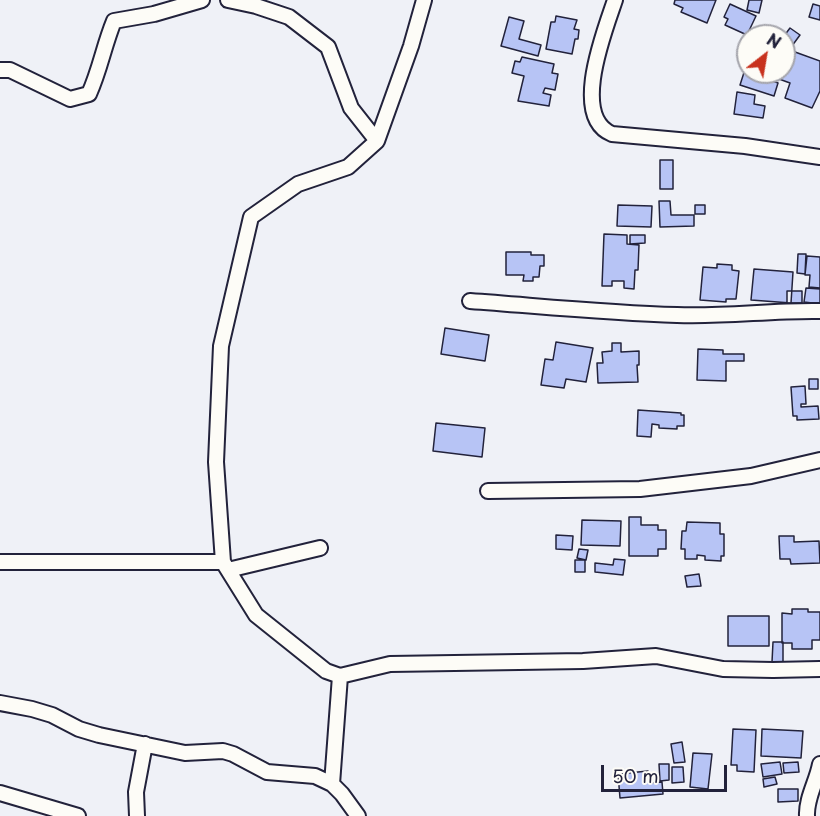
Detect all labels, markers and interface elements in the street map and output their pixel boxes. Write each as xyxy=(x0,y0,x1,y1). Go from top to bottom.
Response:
north arrow xyxy=(736,24,796,84)
text: N xyxy=(763,27,786,54)
scale bar xyxy=(604,753,730,791)
text: 50 m xyxy=(612,762,659,789)

